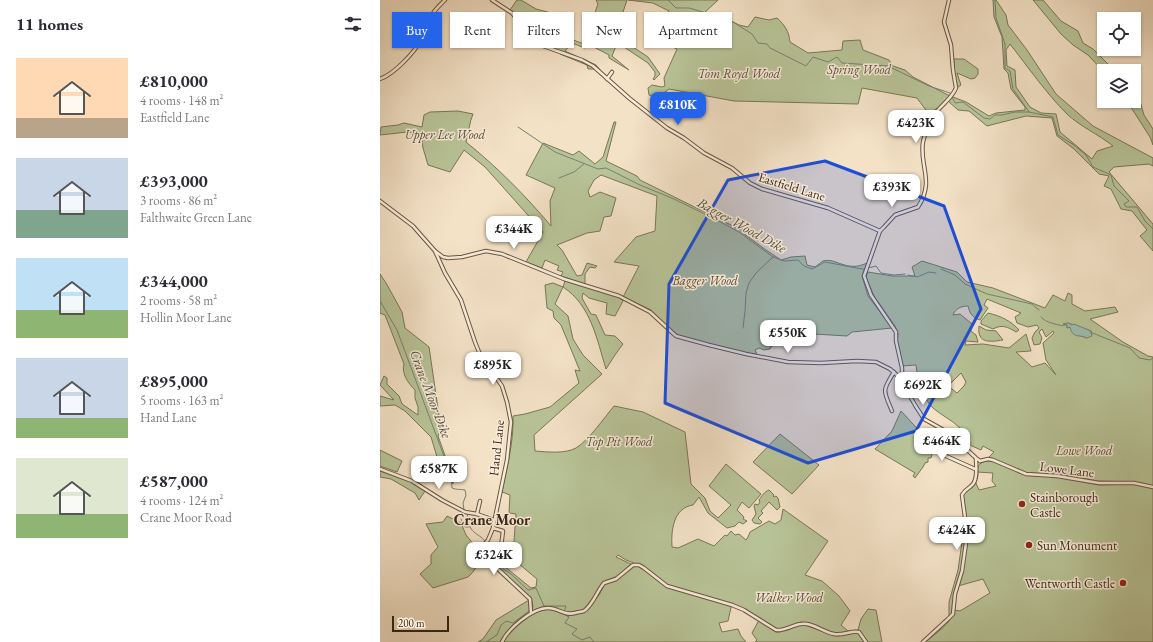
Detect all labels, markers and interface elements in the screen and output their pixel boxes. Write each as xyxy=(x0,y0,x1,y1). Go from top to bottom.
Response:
chip: Buy xyxy=(392,12,442,48)
chip: Rent xyxy=(450,12,505,48)
chip: Filters xyxy=(513,12,574,48)
chip: New xyxy=(582,12,636,48)
chip: Apartment xyxy=(644,12,732,48)
map controls xyxy=(1097,12,1141,108)
button: locate xyxy=(1097,12,1141,56)
text: 11 homes xyxy=(16,13,83,35)
icon: filters xyxy=(342,13,364,35)
park label: Spring Wood xyxy=(826,61,891,78)
button: layers xyxy=(1097,64,1141,108)
park label: Tom Royd Wood xyxy=(698,65,781,82)
text: £810,000 xyxy=(140,70,208,92)
icon: home xyxy=(48,74,96,122)
text: 4 rooms · 148 m² xyxy=(140,92,224,109)
pin: £810K xyxy=(650,92,706,126)
text: £810K xyxy=(659,96,697,113)
text: Eastfield Lane xyxy=(140,109,209,126)
pin: £423K xyxy=(888,110,944,144)
text: £423K xyxy=(897,114,935,131)
park label: Upper Lee Wood xyxy=(405,126,486,143)
street label: Eastfield Lane xyxy=(756,168,827,205)
text: £393,000 xyxy=(140,170,208,192)
icon: home xyxy=(48,174,96,222)
pin: £393K xyxy=(864,174,920,208)
text: £393K xyxy=(873,178,911,195)
text: 3 rooms · 86 m² xyxy=(140,192,217,209)
water label: Bagger Wood Dike xyxy=(694,193,790,257)
text: Falthwaite Green Lane xyxy=(140,209,252,226)
pin: £344K xyxy=(486,216,542,250)
text: £344K xyxy=(495,220,533,237)
text: £344,000 xyxy=(140,270,208,292)
park label: Bagger Wood xyxy=(671,272,738,289)
icon: home xyxy=(48,274,96,322)
text: 2 rooms · 58 m² xyxy=(140,292,217,309)
text: Hollin Moor Lane xyxy=(140,309,232,326)
pin: £550K xyxy=(760,320,816,354)
text: £550K xyxy=(769,324,807,341)
water label: Crane Moor Dike xyxy=(406,347,456,441)
pin: £895K xyxy=(465,352,521,386)
text: £895K xyxy=(474,356,512,373)
text: £895,000 xyxy=(140,370,208,392)
pin: £692K xyxy=(895,372,951,406)
icon: home xyxy=(48,374,96,422)
text: £692K xyxy=(904,376,942,393)
text: 5 rooms · 163 m² xyxy=(140,392,224,409)
text: Hand Lane xyxy=(140,409,196,426)
street label: Hand Lane xyxy=(485,419,508,477)
pin: £464K xyxy=(914,428,970,462)
text: £464K xyxy=(923,432,961,449)
park label: Top Pit Wood xyxy=(585,433,653,450)
park label: Lowe Wood xyxy=(1055,442,1113,459)
pin: £587K xyxy=(411,456,467,490)
street label: Lowe Lane xyxy=(1039,458,1095,481)
text: £587K xyxy=(420,460,458,477)
text: £587,000 xyxy=(140,470,208,492)
icon: home xyxy=(48,474,96,522)
place label: Stainborough Castle xyxy=(1030,489,1099,521)
text: 4 rooms · 124 m² xyxy=(140,492,224,509)
marker: Stainborough Castle xyxy=(1017,499,1027,509)
text: Crane Moor Road xyxy=(140,509,232,526)
district label: Crane Moor xyxy=(454,510,531,529)
pin: £424K xyxy=(929,517,985,551)
text: £424K xyxy=(938,521,976,538)
place label: Sun Monument xyxy=(1037,537,1117,554)
marker: Sun Monument xyxy=(1024,540,1034,550)
pin: £324K xyxy=(466,542,522,576)
text: £324K xyxy=(475,546,513,563)
place label: Wentworth Castle xyxy=(1025,575,1115,592)
marker: Wentworth Castle xyxy=(1118,578,1128,588)
park label: Walker Wood xyxy=(755,589,824,606)
scale bar xyxy=(392,614,449,633)
text: 200 m xyxy=(398,616,425,630)

